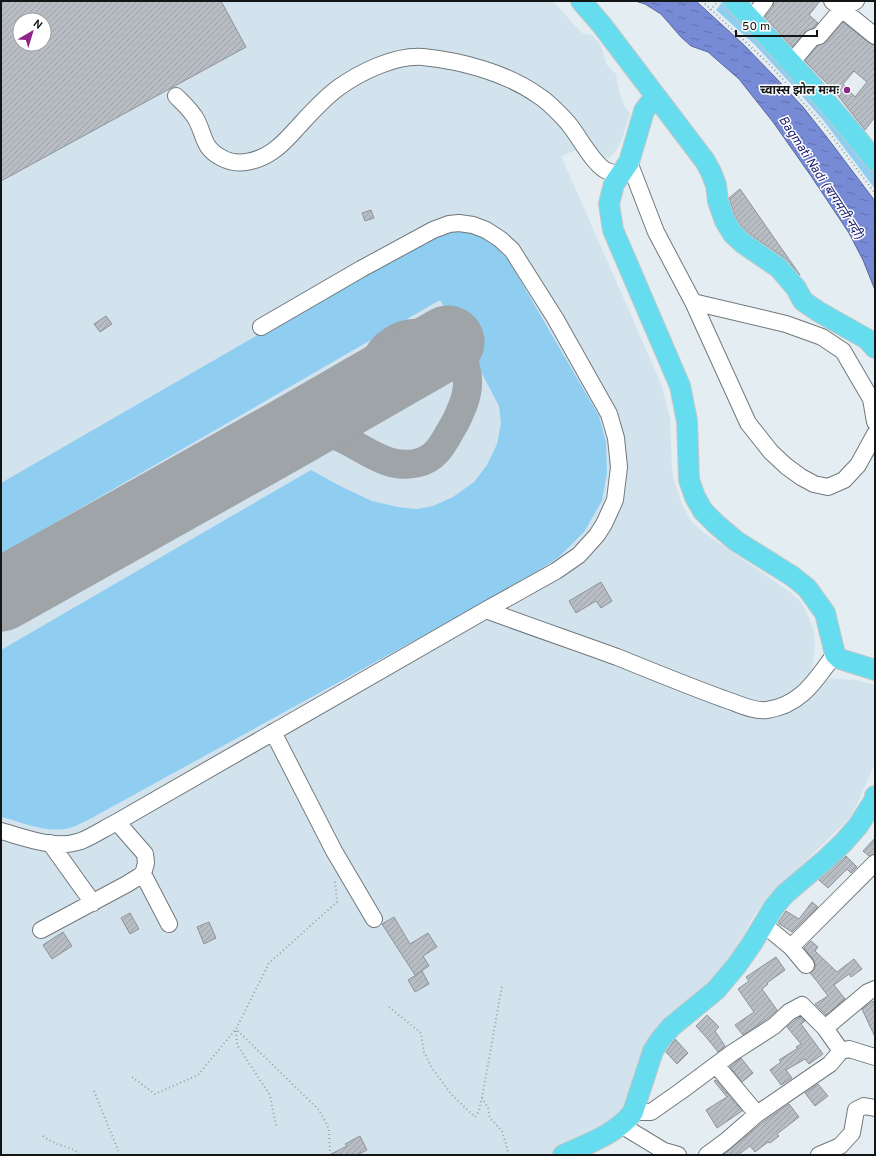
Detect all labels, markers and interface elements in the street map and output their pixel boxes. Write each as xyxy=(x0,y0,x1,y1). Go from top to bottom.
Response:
north arrow xyxy=(12,12,52,52)
scale bar xyxy=(736,12,817,38)
text: N xyxy=(30,17,45,33)
text: 50 m xyxy=(742,19,770,35)
place label: च्वास्स झोल मःमः xyxy=(760,82,839,99)
marker: च्वास्स झोल मःमः xyxy=(842,85,852,95)
water label: Bagmati Nadi (बागमती नदी) xyxy=(774,113,867,243)

